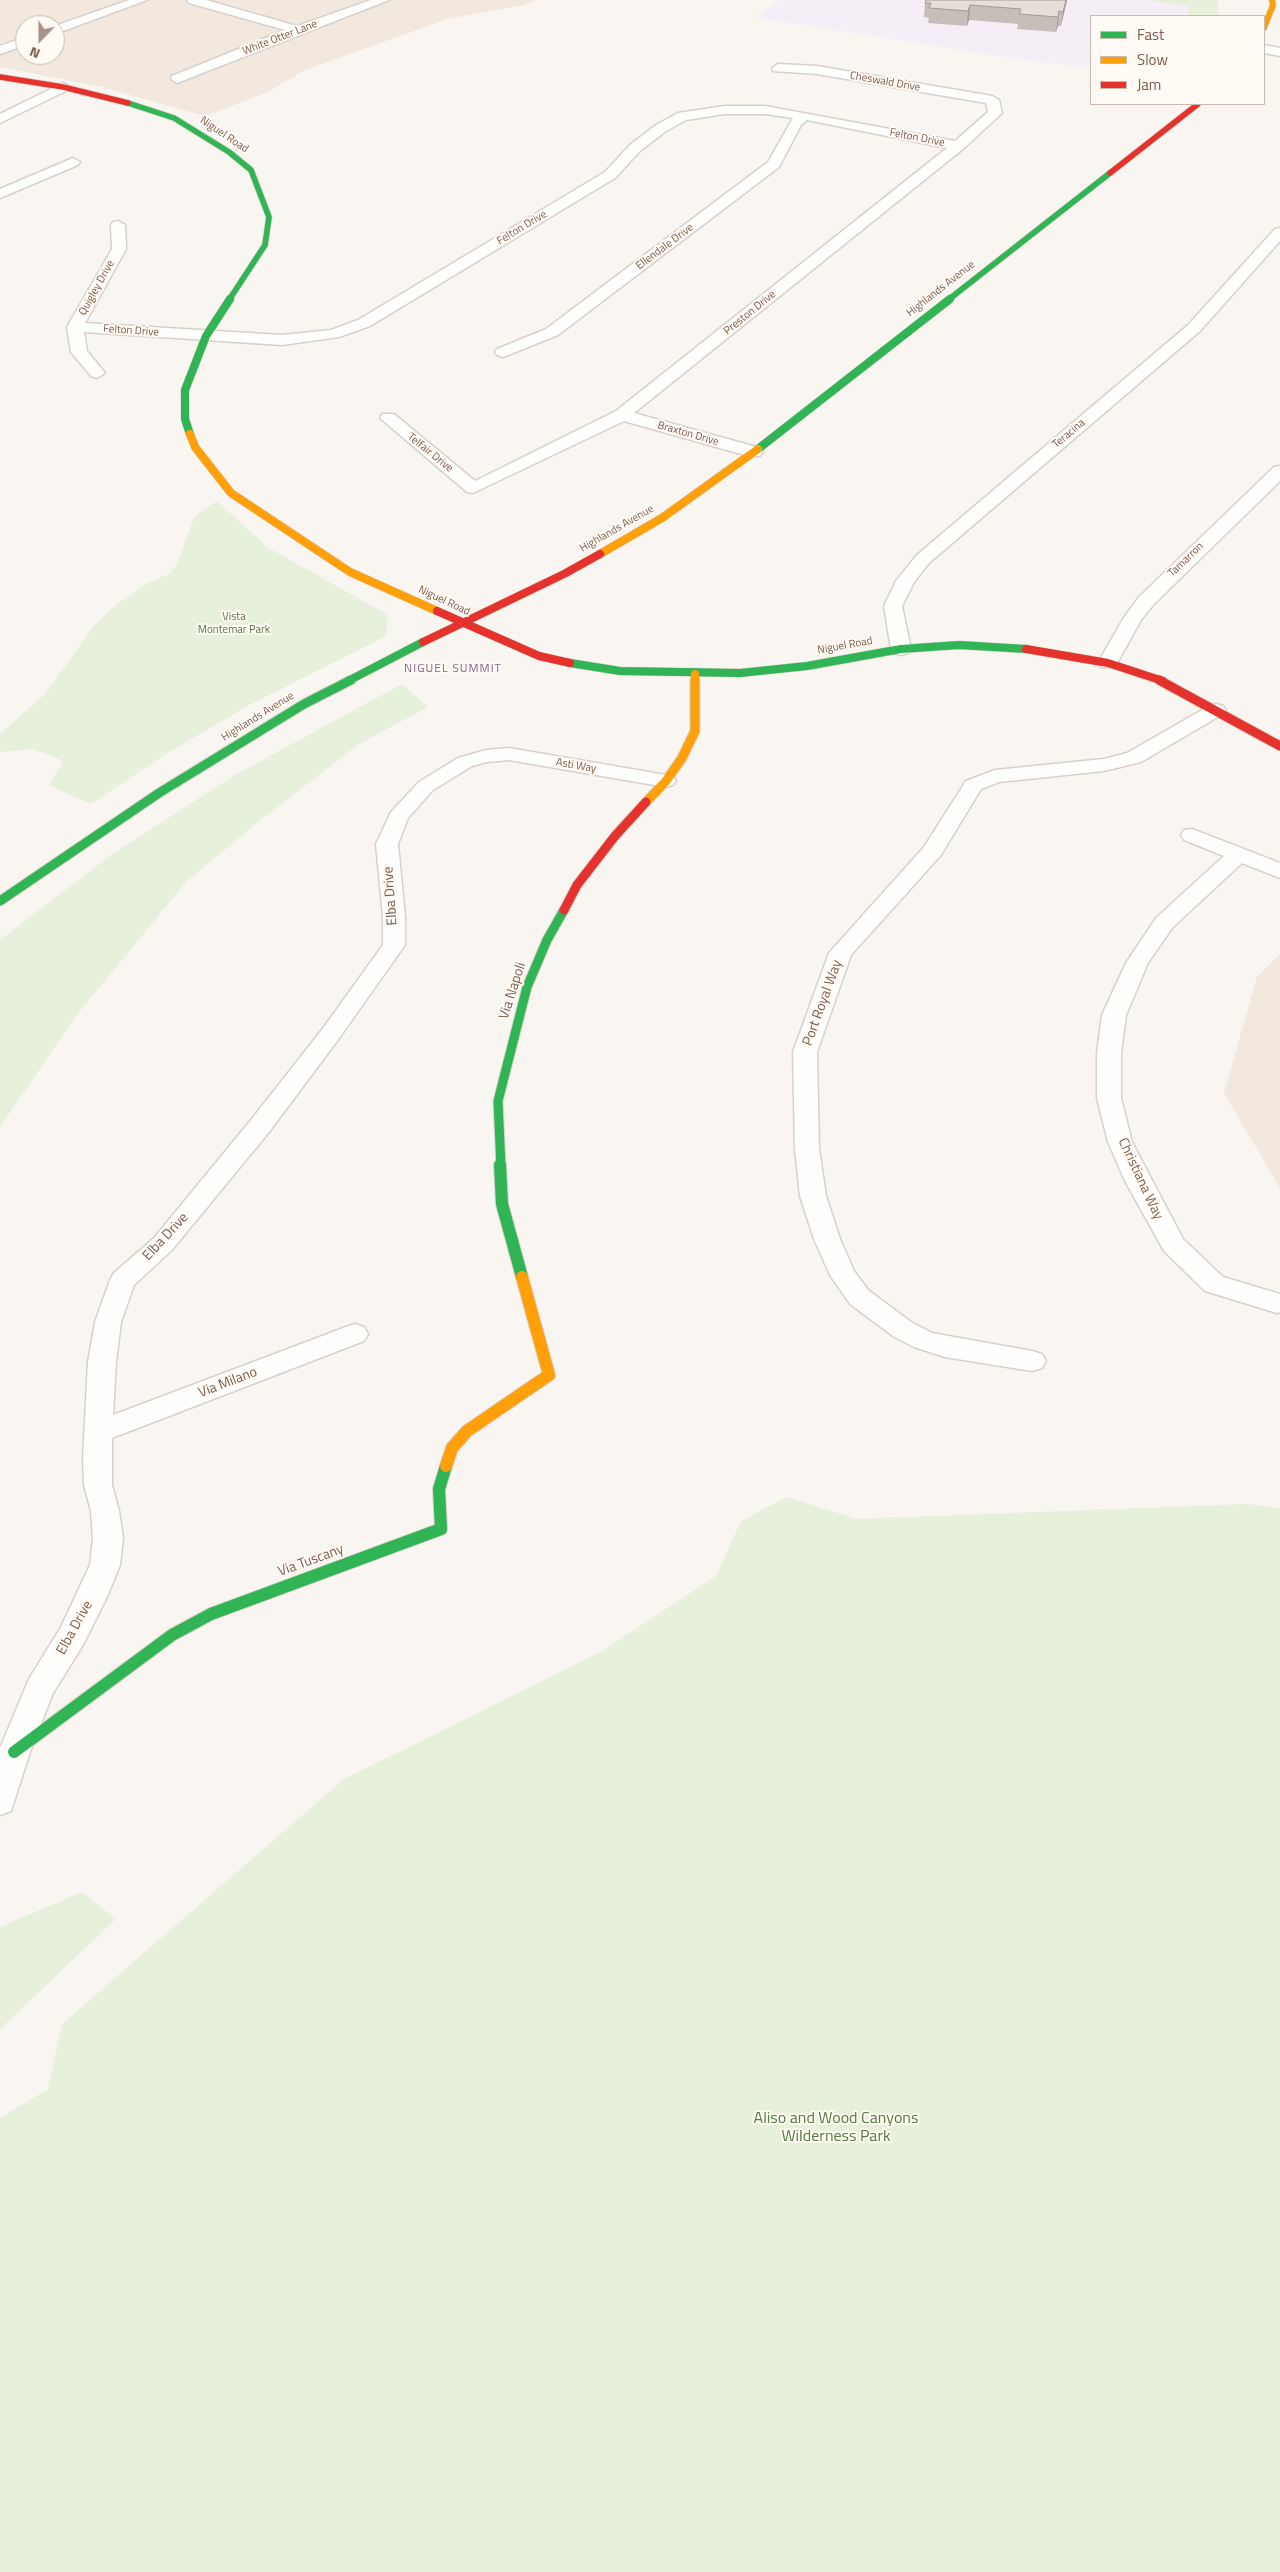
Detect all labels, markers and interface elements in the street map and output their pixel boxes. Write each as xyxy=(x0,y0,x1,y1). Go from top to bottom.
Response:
north arrow xyxy=(15,15,65,65)
legend xyxy=(1090,15,1265,105)
street label: White Otter Lane xyxy=(241,18,319,58)
text: Fast xyxy=(1137,23,1164,46)
text: N xyxy=(26,42,43,65)
text: Slow xyxy=(1137,48,1168,71)
street label: Cheswald Drive xyxy=(849,69,921,95)
text: Jam xyxy=(1137,73,1161,96)
street label: Niguel Road xyxy=(197,114,251,156)
street label: Felton Drive xyxy=(888,126,946,150)
street label: Felton Drive xyxy=(495,208,549,248)
street label: Ellendale Drive xyxy=(634,221,696,273)
street label: Quigley Drive xyxy=(76,258,118,318)
street label: Highlands Avenue xyxy=(904,258,978,320)
street label: Preston Drive xyxy=(721,288,779,338)
street label: Felton Drive xyxy=(103,322,159,340)
street label: Teracina xyxy=(1050,417,1088,451)
street label: Braxton Drive xyxy=(656,419,720,449)
street label: Telfair Drive xyxy=(405,431,455,475)
street label: Highlands Avenue xyxy=(578,503,656,555)
street label: Tamarron xyxy=(1166,540,1206,580)
street label: Niguel Road xyxy=(416,583,472,619)
park label: Vista Montemar Park xyxy=(198,610,270,636)
street label: Niguel Road xyxy=(816,635,874,657)
district label: NIGUEL SUMMIT xyxy=(402,662,504,676)
street label: Highlands Avenue xyxy=(219,689,297,745)
street label: Asti Way xyxy=(555,756,597,776)
street label: Elba Drive xyxy=(381,866,401,926)
street label: Port Royal Way xyxy=(800,958,846,1048)
street label: Via Napoli xyxy=(496,960,530,1022)
street label: Christiana Way xyxy=(1114,1136,1166,1222)
street label: Elba Drive xyxy=(140,1210,192,1264)
street label: Via Milano xyxy=(196,1364,260,1402)
street label: Via Tuscany xyxy=(276,1541,346,1581)
street label: Elba Drive xyxy=(53,1598,97,1658)
park label: Aliso and Wood Canyons Wilderness Park xyxy=(754,2109,918,2147)

